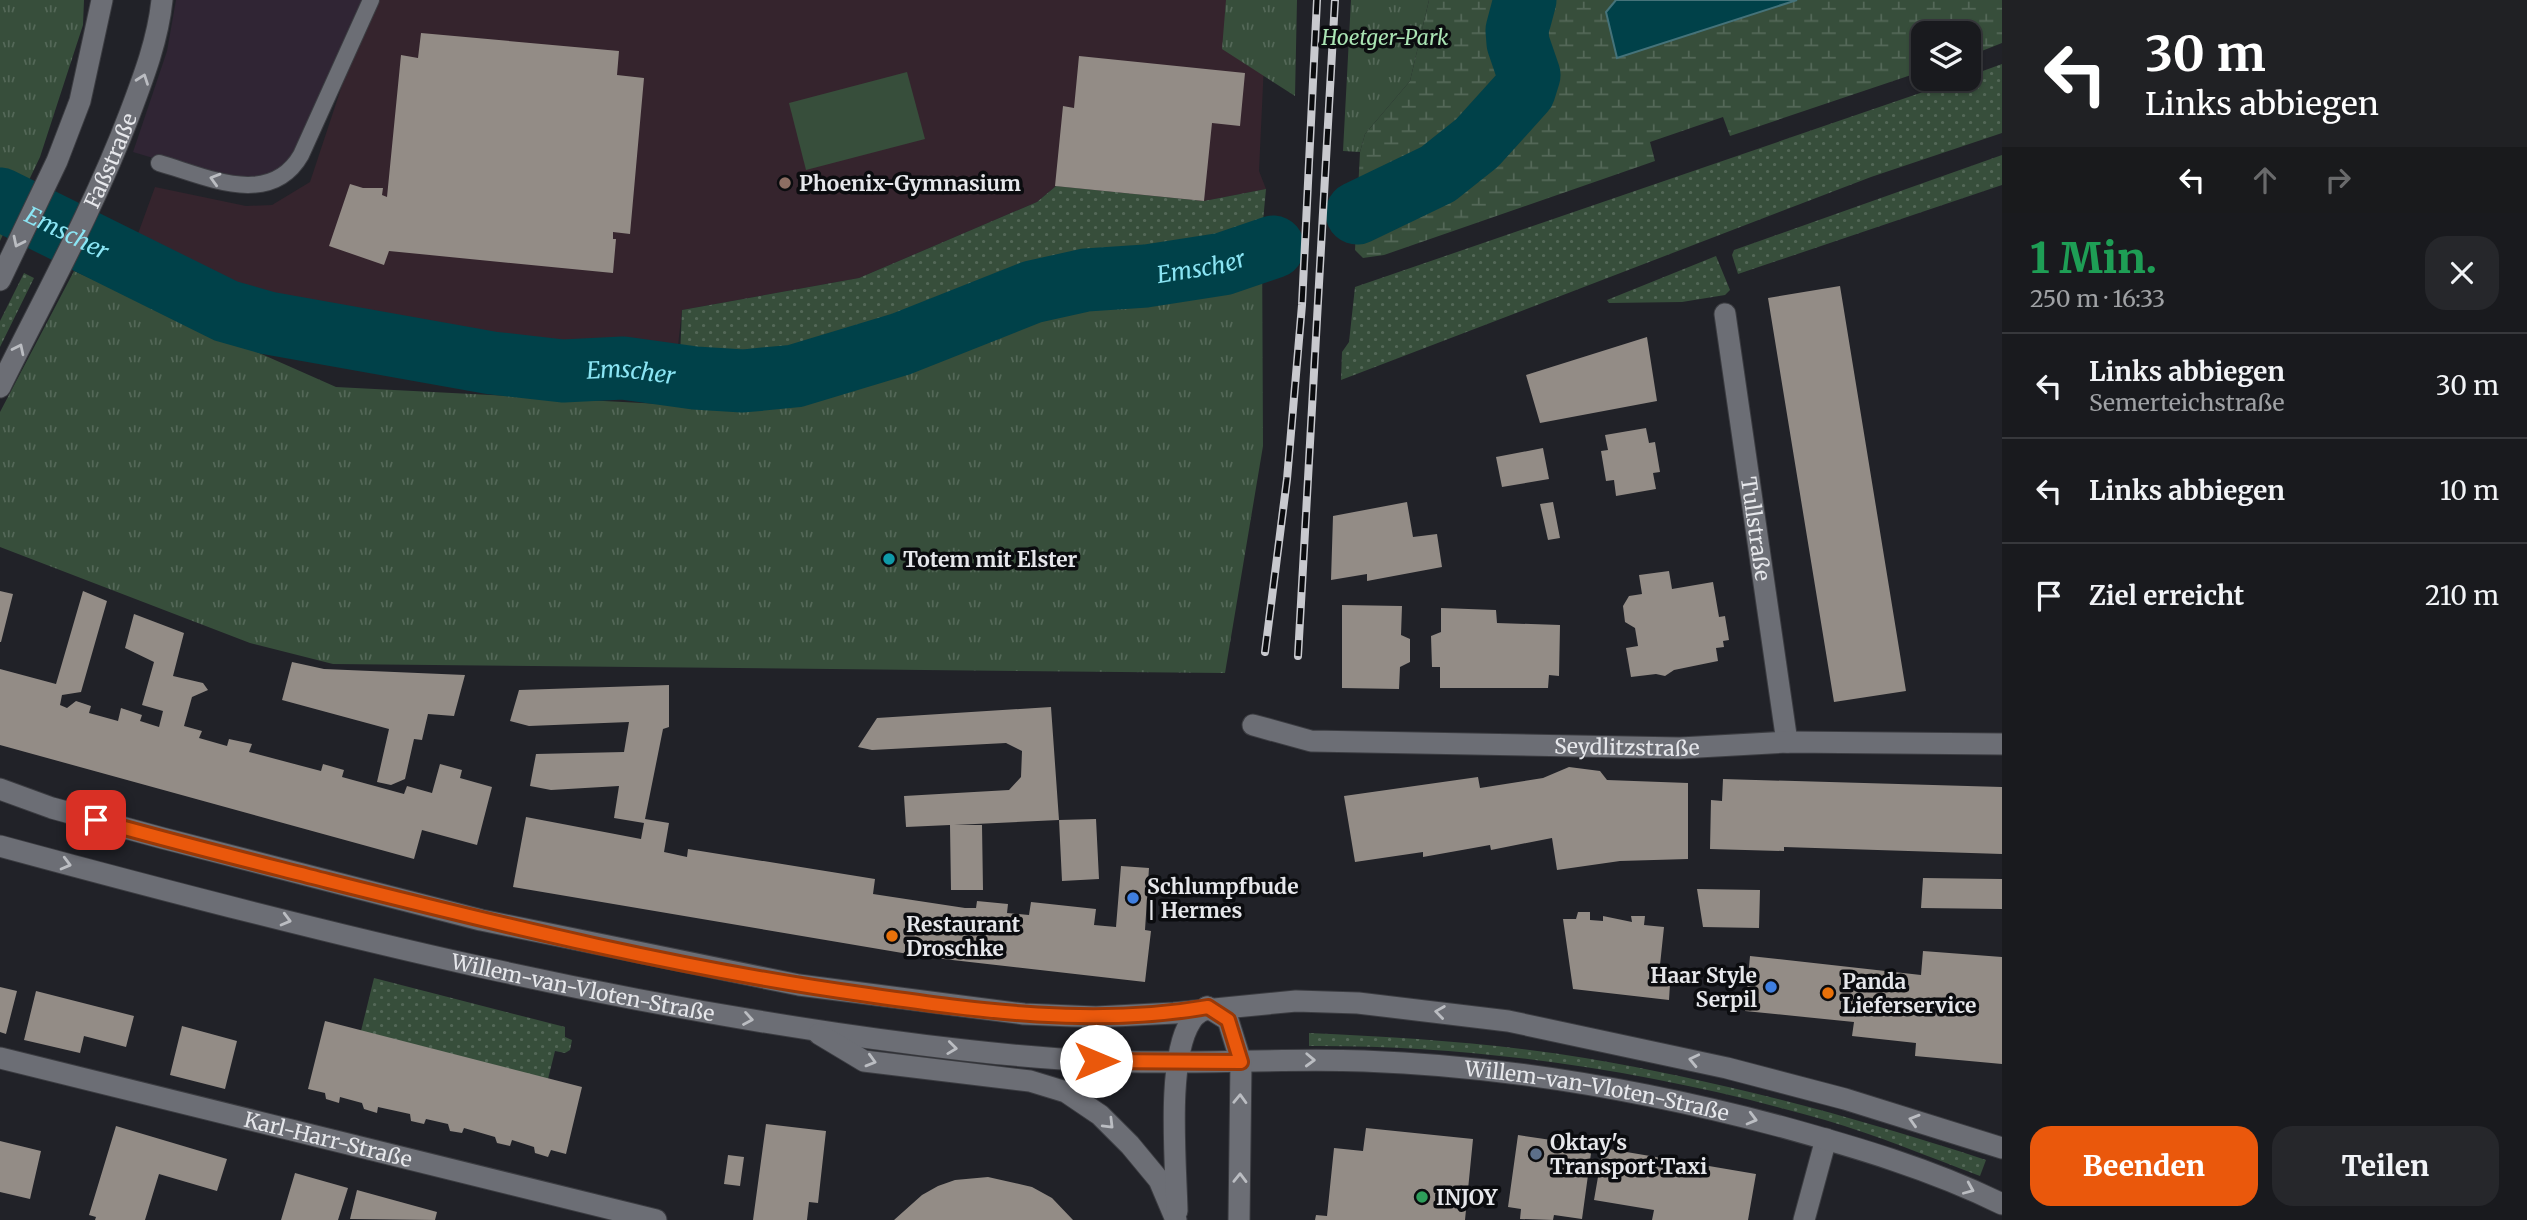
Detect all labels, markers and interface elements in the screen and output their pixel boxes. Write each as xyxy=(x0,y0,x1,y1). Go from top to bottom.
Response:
map controls xyxy=(1911,21,1981,91)
button: layers xyxy=(1911,21,1981,91)
text: 30 m xyxy=(2145,23,2266,84)
park label: Hoetger-Park xyxy=(1321,24,1449,51)
icon: left xyxy=(2030,28,2121,119)
one-way arrow xyxy=(135,73,149,85)
text: Links abbiegen xyxy=(2145,84,2379,124)
street label: Faßstraße xyxy=(78,109,142,212)
icon: left xyxy=(2173,161,2211,199)
icon: ahead xyxy=(2246,161,2284,199)
icon: right xyxy=(2319,161,2357,199)
place label: Phoenix-Gymnasium xyxy=(799,170,1021,197)
one-way arrow xyxy=(209,173,221,188)
marker: Phoenix-Gymnasium xyxy=(777,175,793,191)
water label: Emscher xyxy=(21,199,114,265)
text: 1 Min. xyxy=(2030,232,2157,284)
one-way arrow xyxy=(12,235,26,247)
button: close xyxy=(2425,236,2499,310)
water label: Emscher xyxy=(1155,243,1250,289)
text: 250 m · 16:33 xyxy=(2030,284,2165,313)
one-way arrow xyxy=(10,344,24,356)
water label: Emscher xyxy=(586,353,678,390)
text: Links abbiegen xyxy=(2089,355,2285,388)
icon: left xyxy=(2030,367,2068,405)
text: 30 m xyxy=(2436,369,2499,402)
text: Semerteichstraße xyxy=(2089,388,2285,417)
icon: left xyxy=(2030,472,2068,510)
text: Links abbiegen xyxy=(2089,474,2285,507)
text: 10 m xyxy=(2440,474,2499,507)
street label: Tullstraße xyxy=(1735,475,1777,583)
place label: Totem mit Elster xyxy=(903,546,1077,573)
marker: Totem mit Elster xyxy=(881,551,897,567)
icon: arrive xyxy=(2030,577,2068,615)
text: Ziel erreicht xyxy=(2089,579,2244,612)
text: 210 m xyxy=(2425,579,2499,612)
street label: Seydlitzstraße xyxy=(1554,732,1700,762)
pin xyxy=(66,790,126,850)
icon: arrive xyxy=(77,801,115,839)
one-way arrow xyxy=(60,856,72,870)
place label: Schlumpfbude | Hermes xyxy=(1147,873,1299,924)
marker: Schlumpfbude | Hermes xyxy=(1125,890,1141,906)
place label: Restaurant Droschke xyxy=(906,911,1021,962)
one-way arrow xyxy=(280,912,292,926)
marker: Restaurant Droschke xyxy=(884,928,900,944)
street label: Willem-van-Vloten-Straße xyxy=(448,947,717,1027)
place label: Haar Style Serpil xyxy=(1650,962,1757,1013)
place label: Panda Lieferservice xyxy=(1842,968,1976,1019)
marker: Haar Style Serpil xyxy=(1763,979,1779,995)
marker: Panda Lieferservice xyxy=(1820,985,1836,1001)
one-way arrow xyxy=(1434,1005,1446,1020)
one-way arrow xyxy=(742,1011,754,1026)
position arrow xyxy=(1059,1024,1133,1098)
one-way arrow xyxy=(946,1041,958,1056)
one-way arrow xyxy=(1304,1052,1315,1067)
one-way arrow xyxy=(865,1053,877,1068)
street label: Willem-van-Vloten-Straße xyxy=(1463,1054,1732,1126)
one-way arrow xyxy=(1688,1054,1700,1069)
one-way arrow xyxy=(1233,1093,1248,1104)
street label: Karl-Harr-Straße xyxy=(241,1105,415,1173)
one-way arrow xyxy=(1746,1111,1758,1126)
one-way arrow xyxy=(1908,1113,1920,1128)
one-way arrow xyxy=(1101,1116,1114,1129)
button: Beenden xyxy=(2030,1126,2258,1206)
button: Teilen xyxy=(2272,1126,2499,1206)
place label: Oktay's Transport Taxi xyxy=(1550,1129,1707,1180)
marker: Oktay's Transport Taxi xyxy=(1528,1146,1544,1162)
one-way arrow xyxy=(1232,1172,1247,1183)
one-way arrow xyxy=(1962,1180,1974,1194)
place label: INJOY xyxy=(1436,1184,1499,1211)
marker: INJOY xyxy=(1414,1189,1430,1205)

